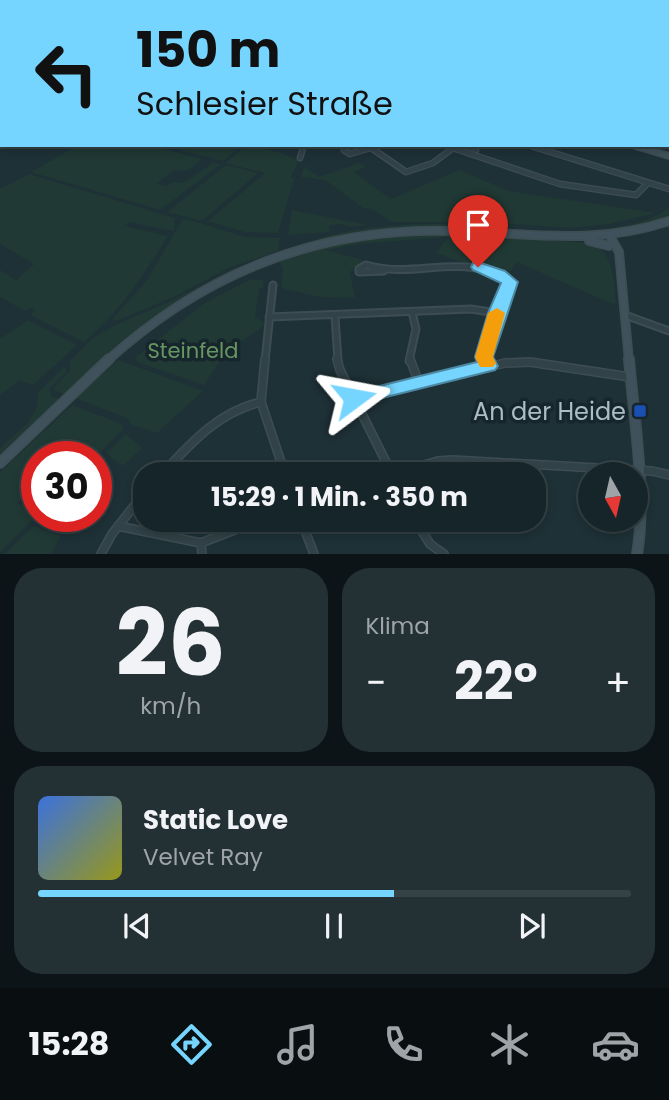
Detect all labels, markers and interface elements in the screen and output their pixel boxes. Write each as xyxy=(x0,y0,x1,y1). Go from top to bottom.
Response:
text: 150 m xyxy=(136,16,281,84)
icon: left xyxy=(21,28,112,119)
text: Schlesier Straße xyxy=(136,81,393,126)
pin xyxy=(448,195,508,267)
icon: arrive xyxy=(459,206,497,244)
park label: Steinfeld xyxy=(148,336,238,365)
position arrow xyxy=(317,361,391,435)
place label: An der Heide xyxy=(473,395,626,428)
marker: An der Heide xyxy=(632,403,648,419)
speed limit sign: 30 xyxy=(21,441,112,532)
north arrow xyxy=(578,462,648,532)
map controls xyxy=(578,462,648,532)
text: 15:29 · 1 Min. · 350 m xyxy=(211,479,468,515)
text: 26 xyxy=(116,579,226,707)
text: Klima xyxy=(366,610,430,642)
text: 22° xyxy=(454,645,537,718)
text: − xyxy=(366,656,386,709)
text: + xyxy=(605,656,631,709)
text: km/h xyxy=(140,690,201,722)
text: Static Love xyxy=(143,802,288,838)
text: Velvet Ray xyxy=(143,841,263,873)
icon: previous xyxy=(118,907,156,945)
icon: pause xyxy=(315,907,353,945)
icon: next xyxy=(513,907,551,945)
icon: directions xyxy=(167,1020,216,1069)
icon: music xyxy=(273,1020,322,1069)
icon: phone xyxy=(379,1020,428,1069)
icon: climate xyxy=(485,1020,534,1069)
icon: car xyxy=(591,1020,640,1069)
text: 15:28 xyxy=(29,1021,110,1066)

